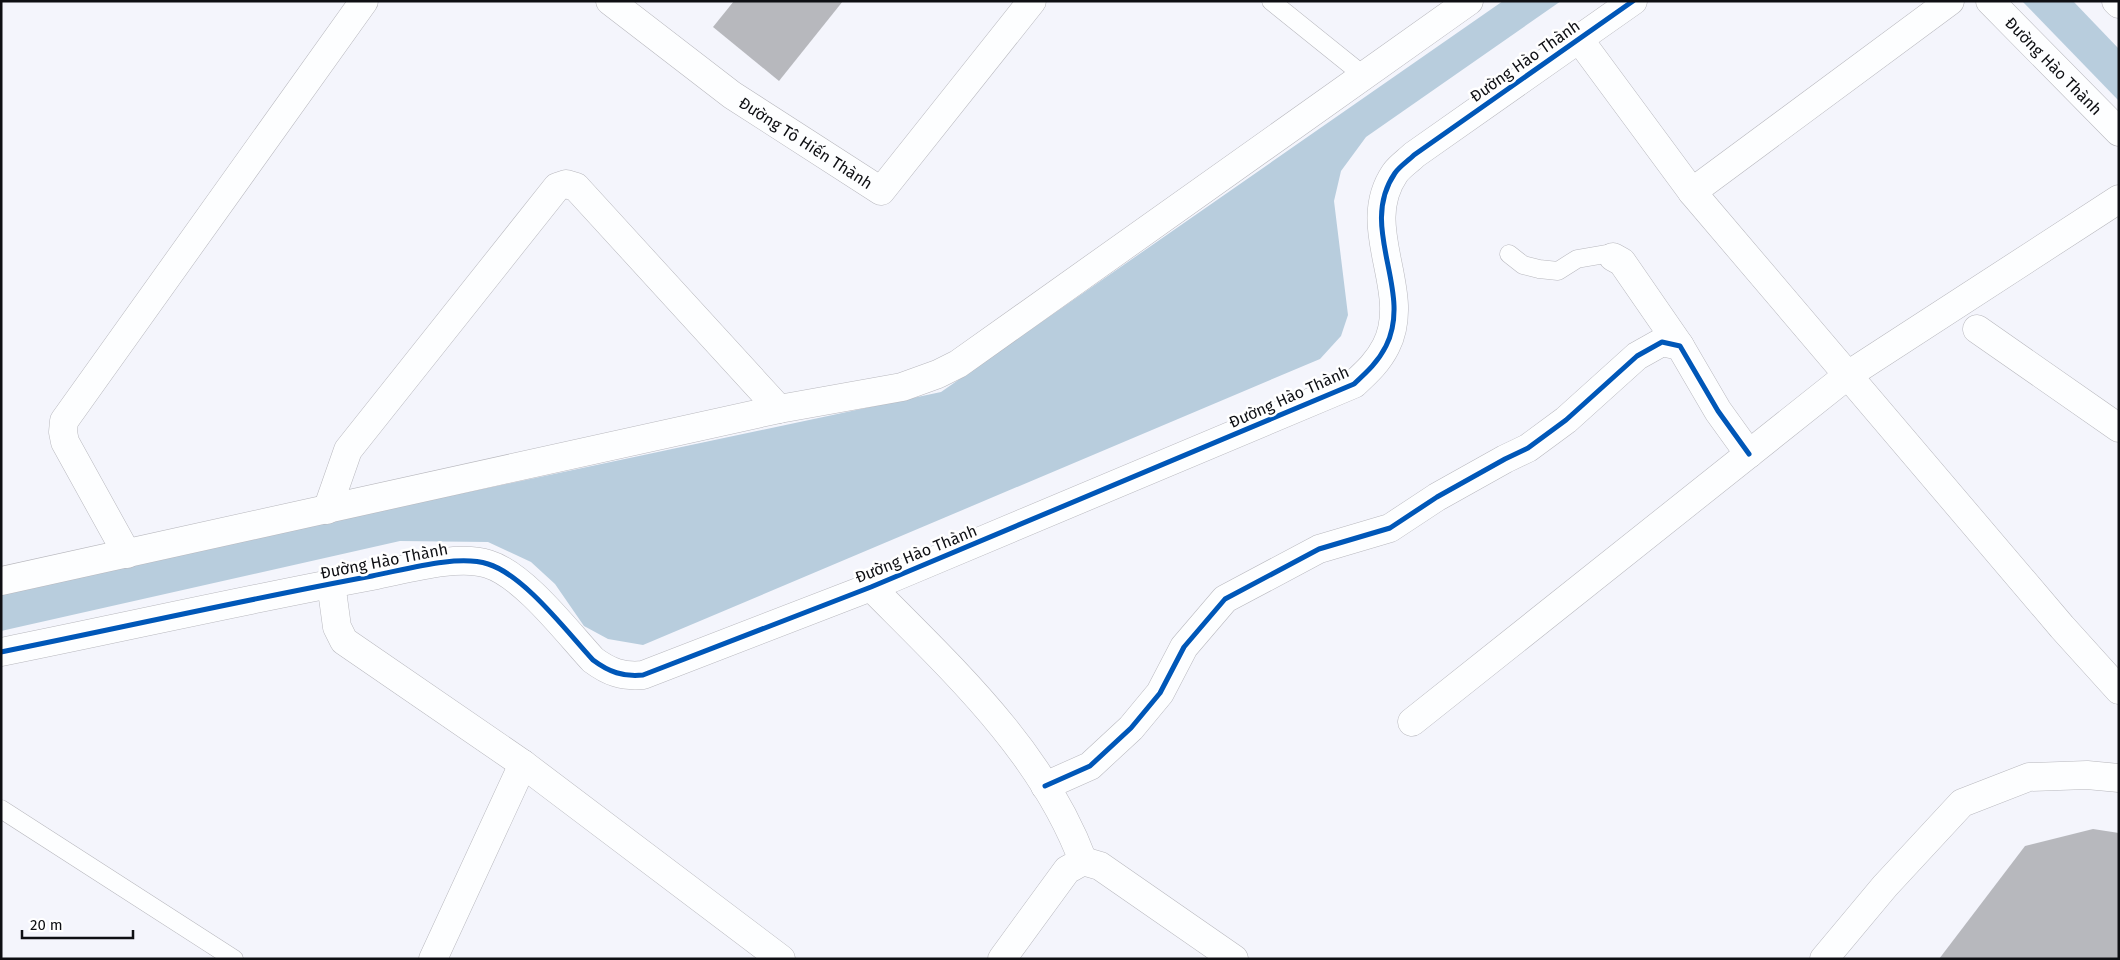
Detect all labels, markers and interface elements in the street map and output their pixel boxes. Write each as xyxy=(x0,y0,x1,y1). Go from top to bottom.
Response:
street label: Đường Hào Thành xyxy=(2002,13,2106,119)
street label: Đường Hào Thành xyxy=(1466,16,1584,106)
street label: Đường Tô Hiến Thành xyxy=(736,93,876,193)
street label: Đường Hào Thành xyxy=(1226,362,1352,432)
street label: Đường Hào Thành xyxy=(852,521,980,587)
street label: Đường Hào Thành xyxy=(319,539,449,583)
scale bar xyxy=(22,908,134,940)
text: 20 m xyxy=(30,916,63,934)

